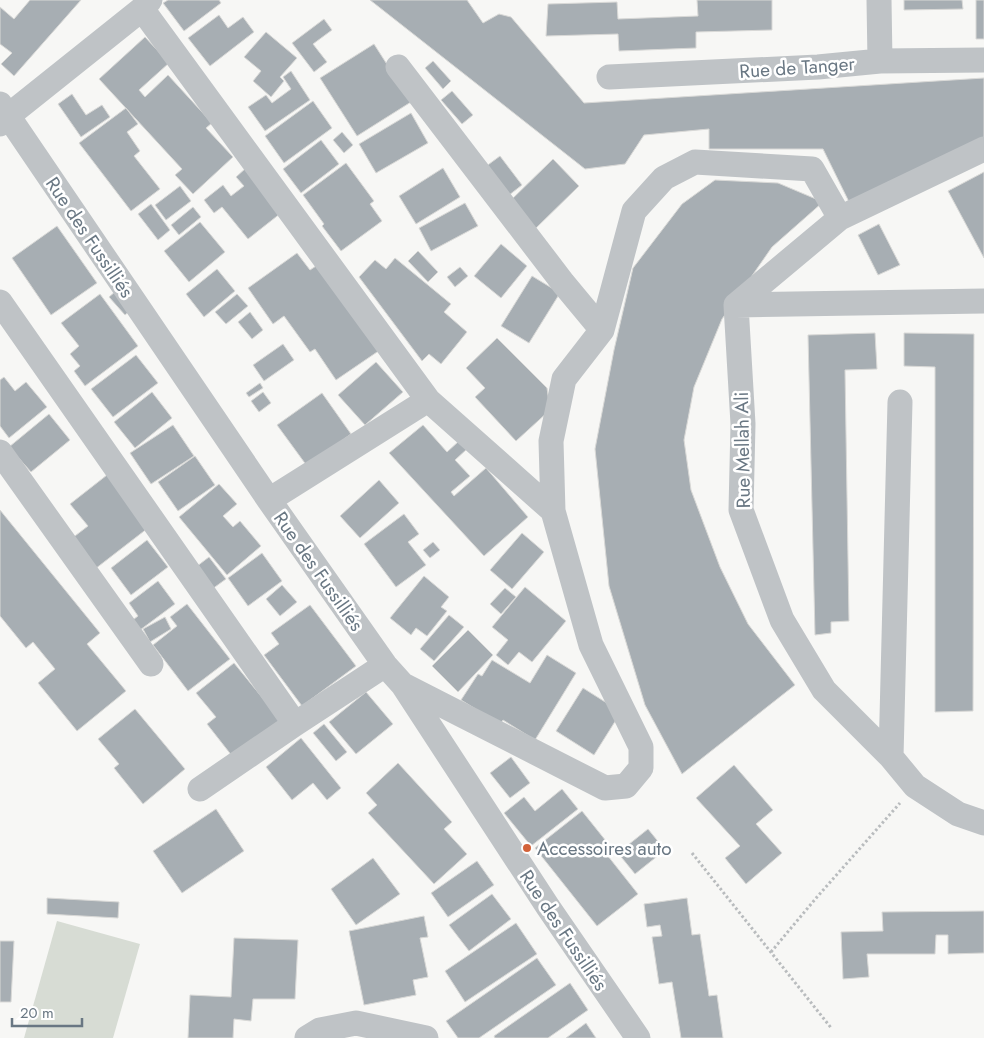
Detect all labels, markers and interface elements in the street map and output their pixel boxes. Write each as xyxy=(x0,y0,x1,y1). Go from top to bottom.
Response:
street label: Rue de Tanger xyxy=(738,50,856,85)
street label: Rue des Fussilliés xyxy=(39,171,140,303)
street label: Rue Mellah Ali xyxy=(728,391,757,509)
street label: Rue des Fussilliés xyxy=(267,506,370,637)
place label: Accessoires auto xyxy=(537,835,672,862)
marker: Accessoires auto xyxy=(521,842,533,854)
street label: Rue des Fussilliés xyxy=(513,864,614,996)
scale bar xyxy=(12,996,82,1028)
text: 20 m xyxy=(20,1002,54,1024)

